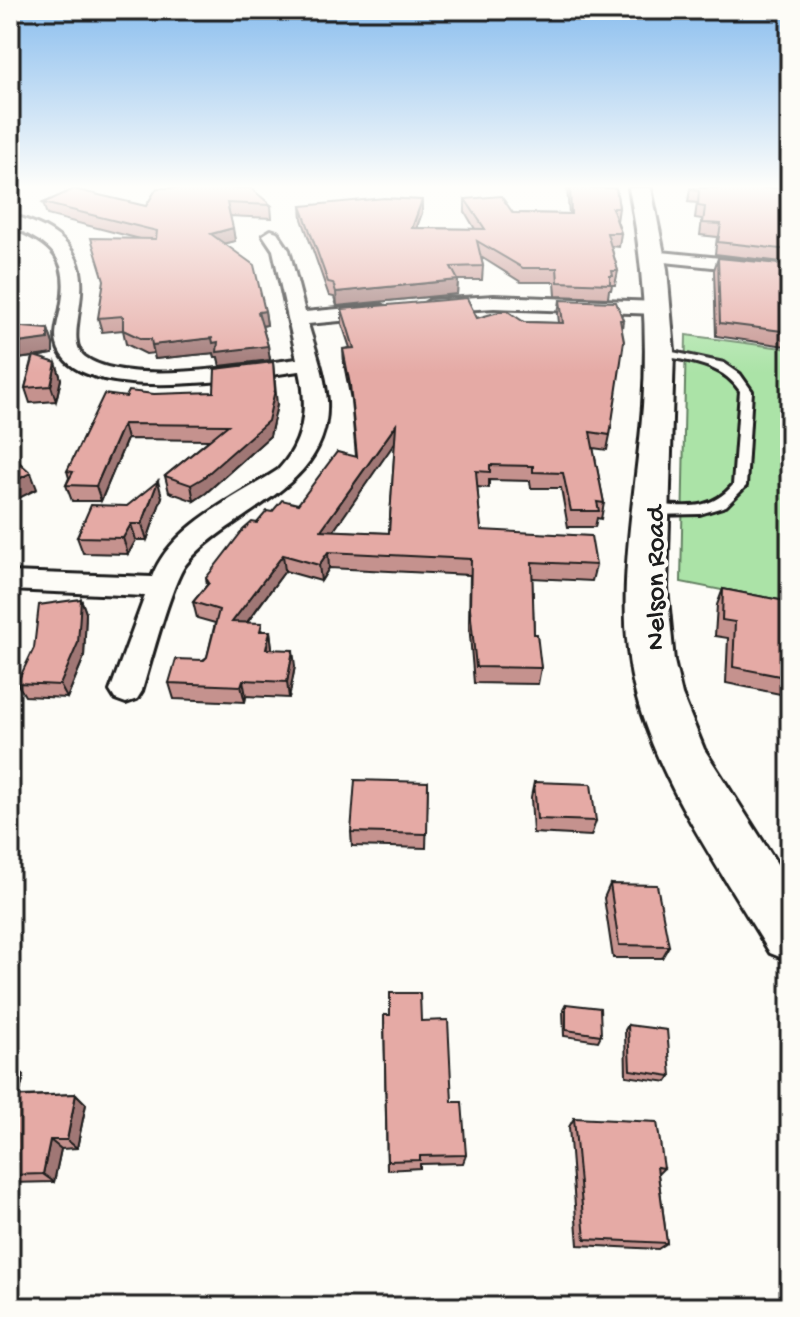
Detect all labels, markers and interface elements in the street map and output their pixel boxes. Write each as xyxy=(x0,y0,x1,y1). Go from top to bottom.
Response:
street label: Nelson Road xyxy=(641,503,674,650)

